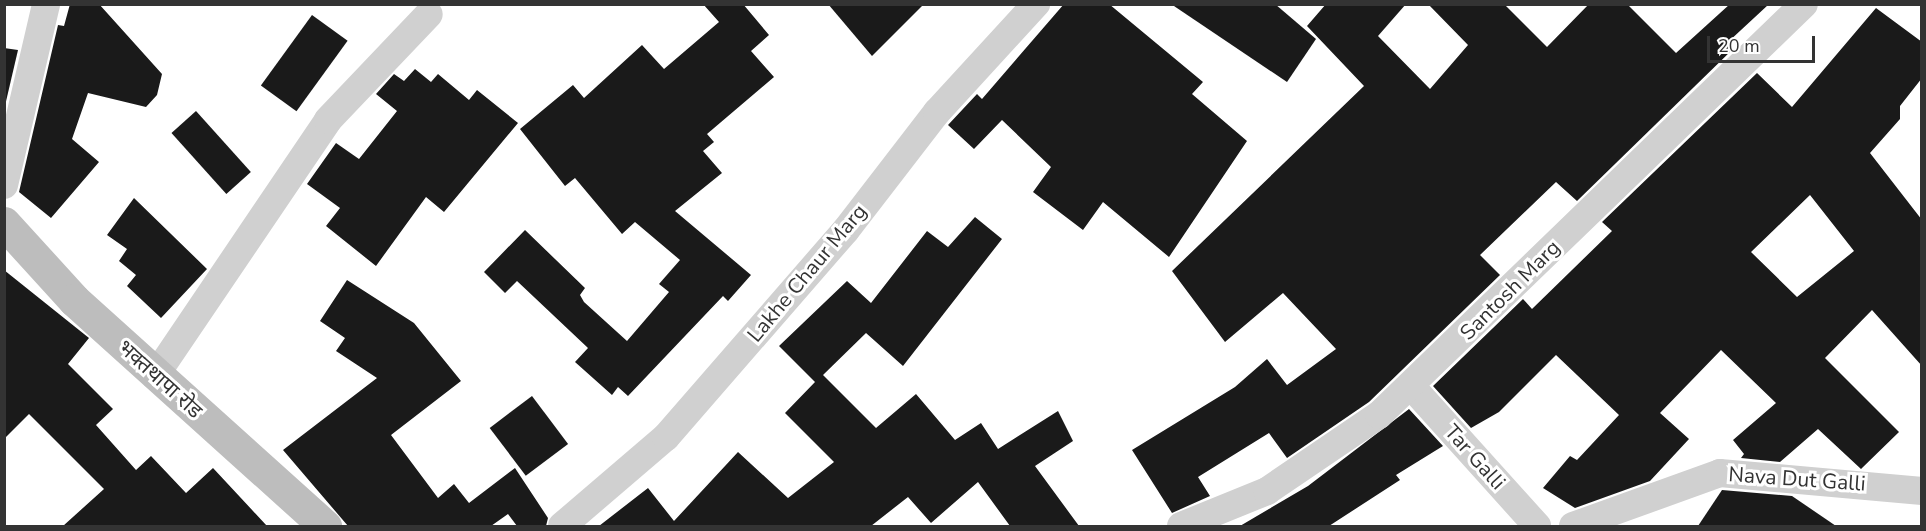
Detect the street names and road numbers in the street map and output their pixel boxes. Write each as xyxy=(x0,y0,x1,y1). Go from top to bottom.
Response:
street label: Lakhe Chaur Marg xyxy=(742,199,872,347)
street label: Santosh Marg xyxy=(1455,235,1565,345)
street label: भक्तथापा रोड xyxy=(113,335,207,423)
street label: Tar Galli xyxy=(1439,419,1511,495)
street label: Nava Dut Galli xyxy=(1728,462,1866,496)

